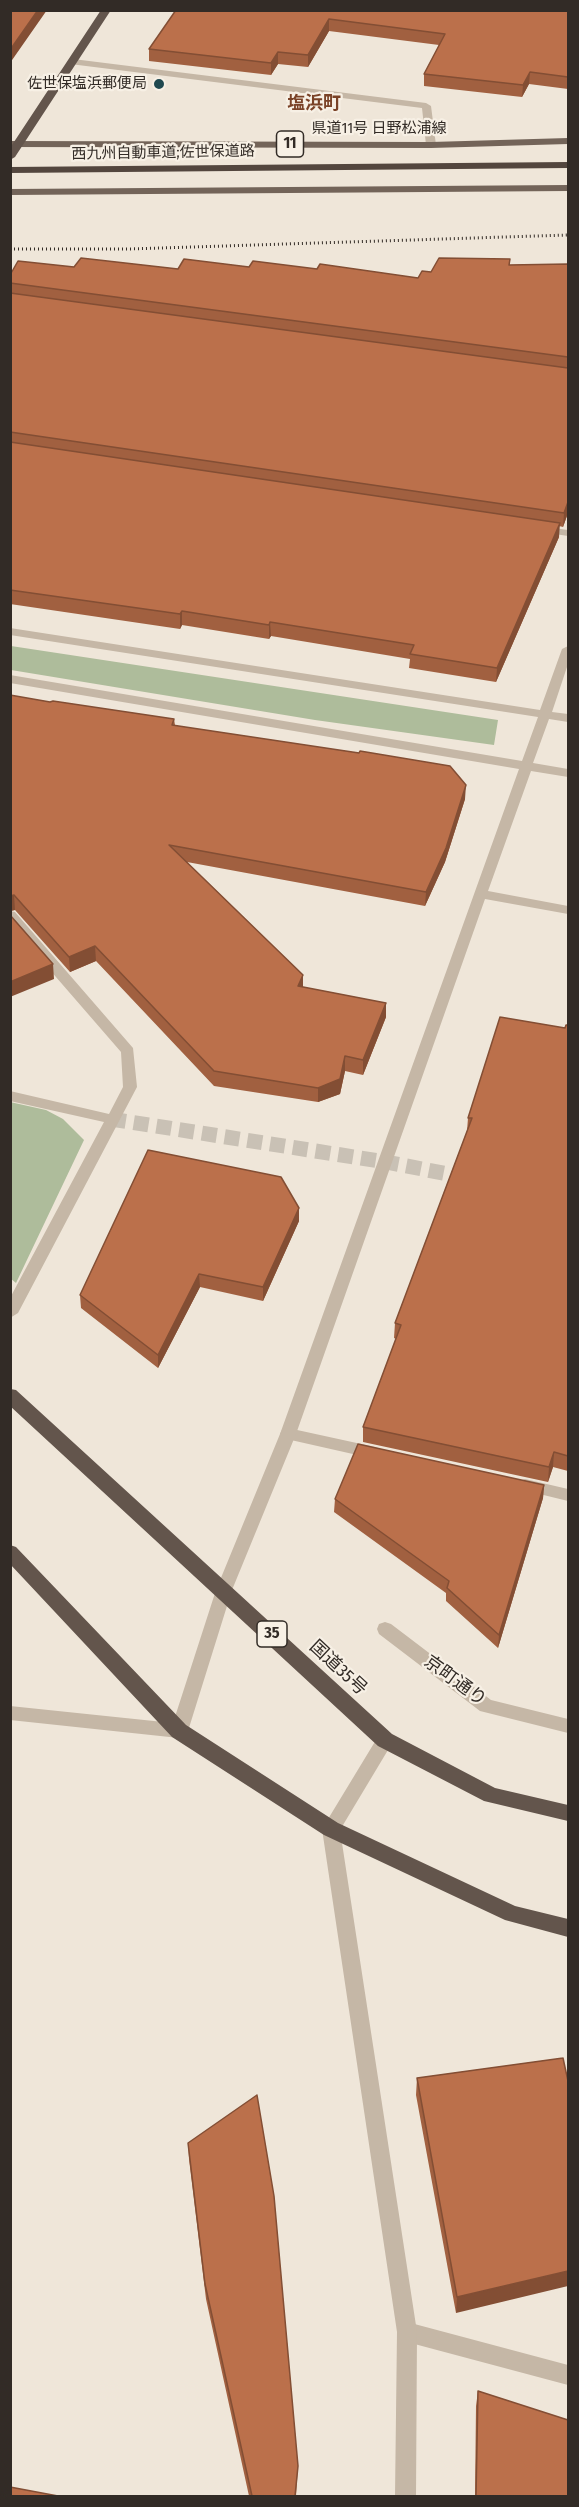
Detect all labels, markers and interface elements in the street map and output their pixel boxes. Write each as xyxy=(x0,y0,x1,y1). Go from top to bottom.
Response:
place label: 佐世保塩浜郵便局 xyxy=(27,75,147,93)
marker: 佐世保塩浜郵便局 xyxy=(152,77,166,91)
district label: 塩浜町 xyxy=(287,93,341,115)
street label: 県道11号 日野松浦線 xyxy=(311,120,447,138)
road number: 11 xyxy=(276,131,304,157)
street label: 西九州自動車道;佐世保道路 xyxy=(71,142,255,164)
road number: 35 xyxy=(257,1621,287,1647)
street label: 国道35号 xyxy=(305,1636,371,1700)
street label: 京町通り xyxy=(420,1651,490,1711)

